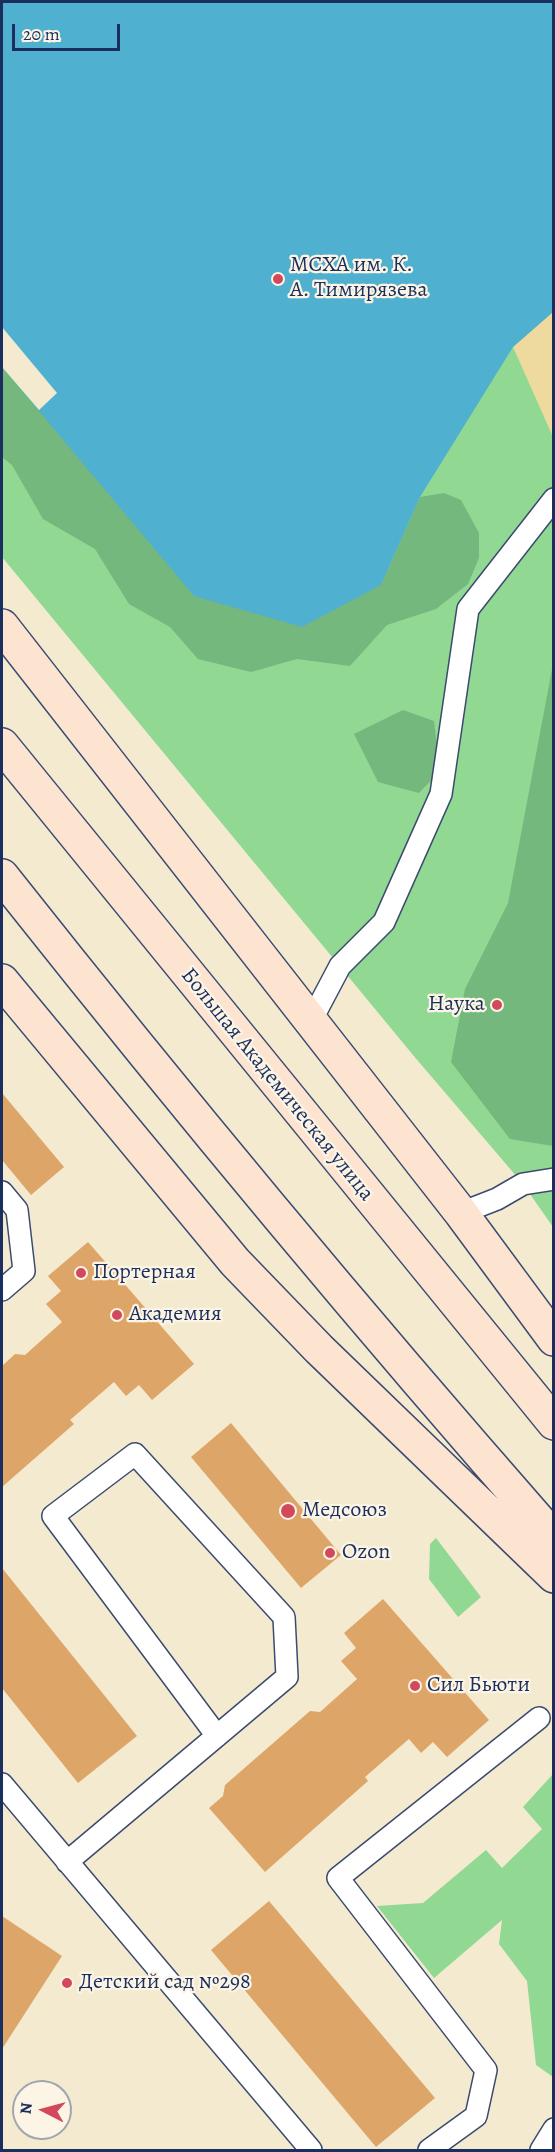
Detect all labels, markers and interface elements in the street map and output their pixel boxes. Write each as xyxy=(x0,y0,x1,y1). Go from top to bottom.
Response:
scale bar xyxy=(15,12,123,50)
text: 20 m xyxy=(23,22,60,46)
place label: МСХА им. К. А. Тимирязева xyxy=(290,253,428,304)
marker: МСХА им. К. А. Тимирязева xyxy=(271,272,285,286)
street label: Большая Академическая улица xyxy=(175,963,379,1207)
place label: Наука xyxy=(428,992,485,1018)
marker: Наука xyxy=(490,998,504,1012)
place label: Портерная xyxy=(93,1260,196,1286)
marker: Портерная xyxy=(74,1266,88,1280)
place label: Академия xyxy=(129,1302,222,1328)
marker: Академия xyxy=(110,1308,124,1322)
place label: Медсоюз xyxy=(302,1498,387,1524)
marker: Медсоюз xyxy=(279,1502,297,1520)
place label: Ozon xyxy=(342,1540,390,1566)
marker: Ozon xyxy=(323,1546,337,1560)
place label: Сил Бьюти xyxy=(427,1673,530,1699)
marker: Сил Бьюти xyxy=(408,1679,422,1693)
place label: Детский сад №298 xyxy=(79,1970,251,1996)
marker: Детский сад №298 xyxy=(60,1976,74,1990)
north arrow xyxy=(12,2080,72,2140)
text: N xyxy=(15,2101,38,2115)

